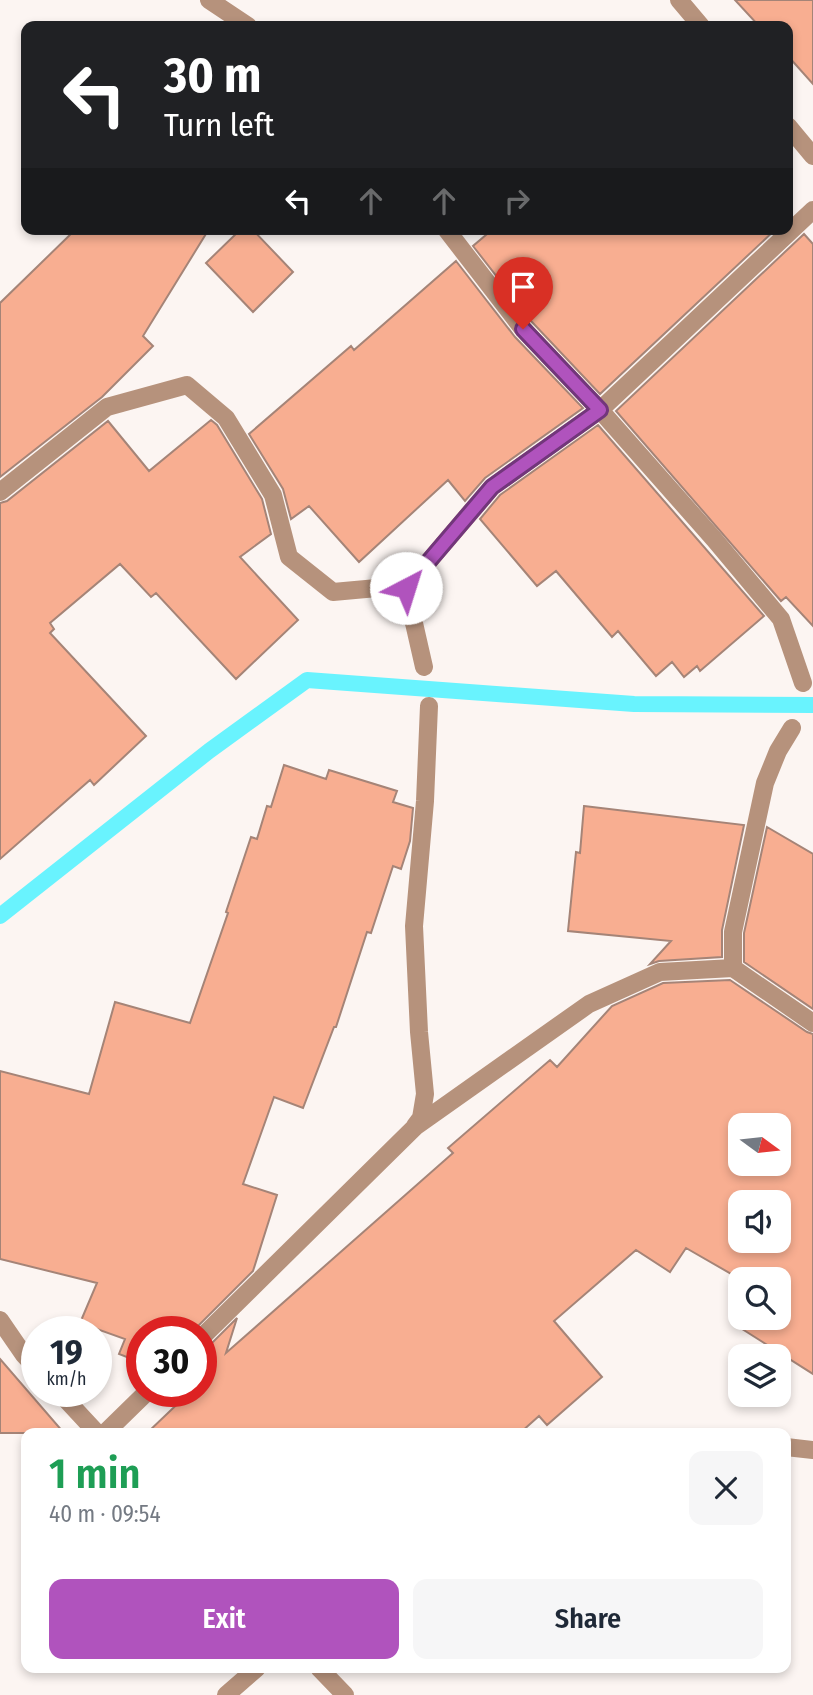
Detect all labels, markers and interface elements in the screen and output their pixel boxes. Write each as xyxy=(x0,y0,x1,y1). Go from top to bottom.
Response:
text: 30 m xyxy=(164,46,262,105)
icon: left xyxy=(49,49,140,140)
text: Turn left xyxy=(164,106,274,144)
icon: left xyxy=(279,182,317,220)
icon: ahead xyxy=(352,182,390,220)
icon: ahead xyxy=(425,182,463,220)
icon: right xyxy=(498,182,536,220)
pin xyxy=(493,257,553,329)
icon: arrive xyxy=(504,268,542,306)
position arrow xyxy=(369,551,443,625)
north arrow xyxy=(728,1113,791,1176)
map controls xyxy=(728,1113,791,1407)
button: sound xyxy=(728,1190,791,1253)
button: search xyxy=(728,1267,791,1330)
speed limit sign: 30 xyxy=(126,1316,217,1407)
text: 19 xyxy=(50,1331,83,1373)
button: layers xyxy=(728,1344,791,1407)
text: km/h xyxy=(46,1368,87,1390)
text: 1 min xyxy=(49,1449,140,1499)
button: close xyxy=(689,1451,763,1525)
text: 40 m · 09:54 xyxy=(49,1500,161,1528)
button: Exit xyxy=(49,1579,399,1659)
button: Share xyxy=(413,1579,763,1659)

